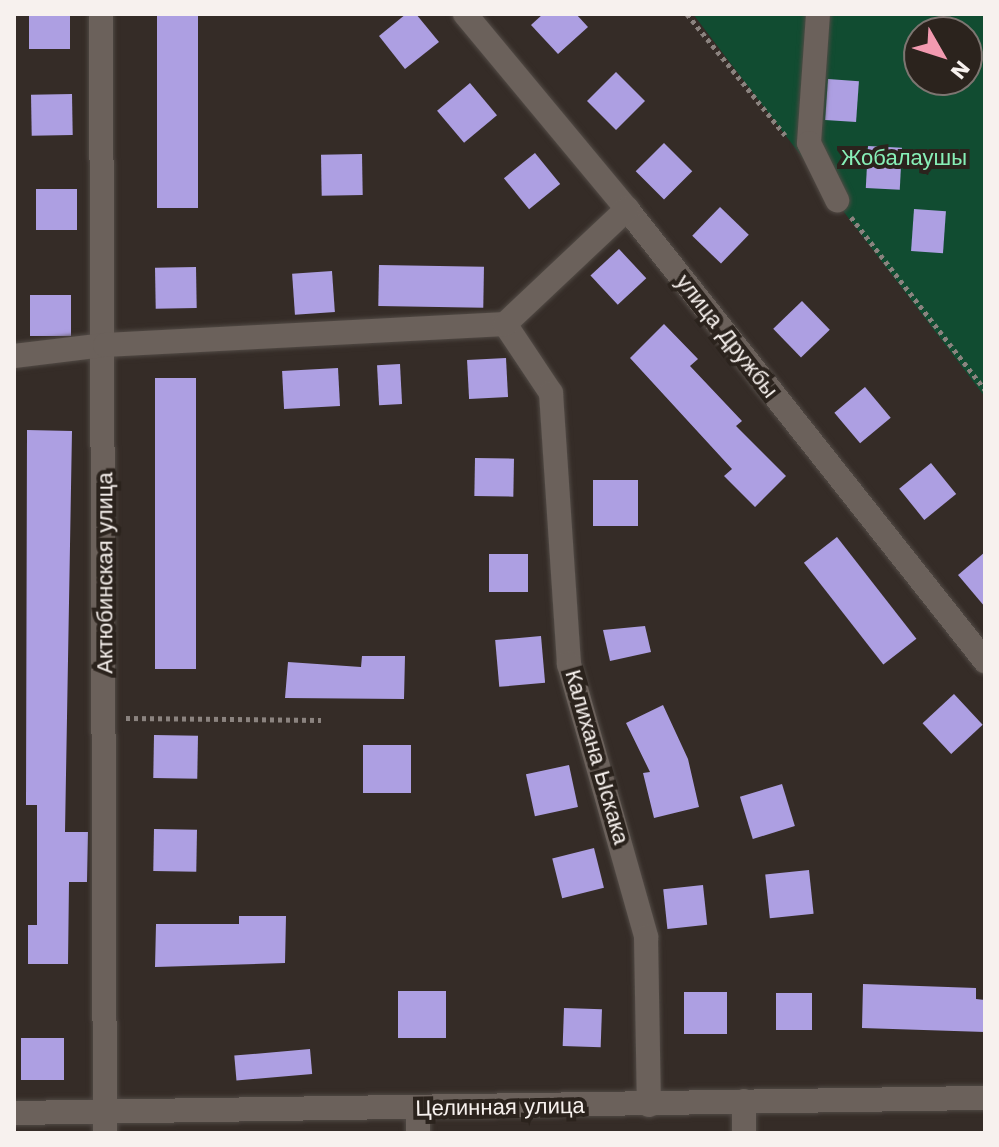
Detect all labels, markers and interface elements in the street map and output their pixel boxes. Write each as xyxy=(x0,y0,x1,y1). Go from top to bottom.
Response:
north arrow xyxy=(903,16,983,96)
text: N xyxy=(946,56,975,84)
park label: Жобалаушы xyxy=(841,145,967,171)
street label: улица Дружбы xyxy=(671,269,783,403)
street label: Актюбинская улица xyxy=(92,472,118,674)
street label: Калихана Ыскака xyxy=(559,667,635,847)
street label: Целинная улица xyxy=(415,1092,585,1122)

